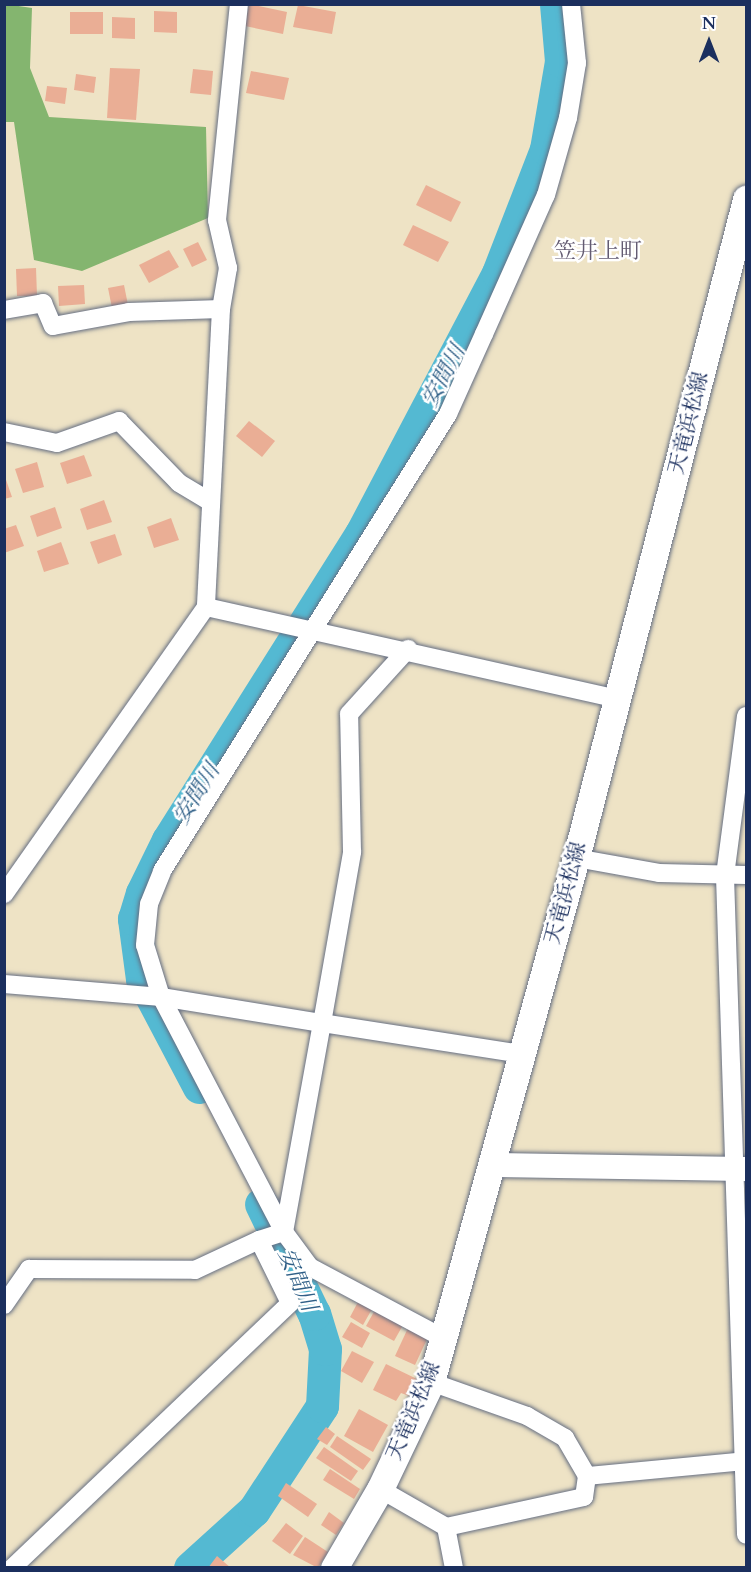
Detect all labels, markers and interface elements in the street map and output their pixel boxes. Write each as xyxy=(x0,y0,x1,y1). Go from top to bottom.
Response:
north arrow xyxy=(679,12,739,72)
text: N xyxy=(702,13,716,35)
district label: 笠井上町 xyxy=(554,239,642,265)
water label: 安間川 xyxy=(417,341,471,411)
street label: 天竜浜松線 xyxy=(664,369,714,477)
water label: 安間川 xyxy=(168,759,226,829)
street label: 天竜浜松線 xyxy=(540,839,592,947)
water label: 安間川 xyxy=(272,1244,322,1316)
street label: 天竜浜松線 xyxy=(382,1358,446,1464)

